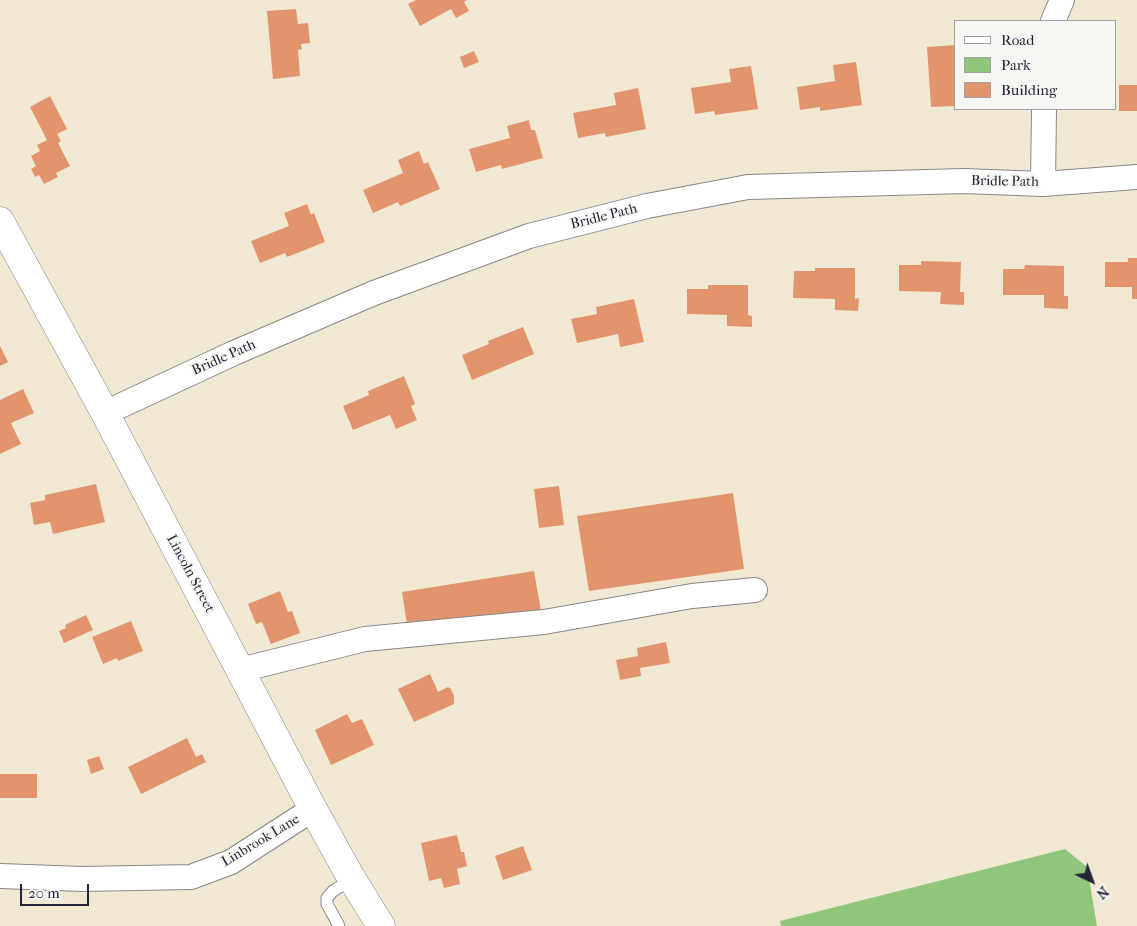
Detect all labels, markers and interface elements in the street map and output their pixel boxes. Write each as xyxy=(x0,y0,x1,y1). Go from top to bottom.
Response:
legend xyxy=(954,20,1117,110)
text: Road xyxy=(1001,31,1034,49)
text: Park xyxy=(1001,56,1031,74)
text: Building xyxy=(1001,81,1057,99)
street label: Bridle Path xyxy=(971,173,1039,191)
street label: Bridle Path xyxy=(569,201,639,233)
street label: Bridle Path xyxy=(189,336,259,380)
street label: Lincoln Street xyxy=(162,532,218,616)
street label: Linbrook Lane xyxy=(219,811,303,871)
north arrow xyxy=(1067,856,1117,906)
scale bar xyxy=(22,874,91,906)
text: N xyxy=(1093,883,1112,902)
text: 20 m xyxy=(28,884,60,902)

